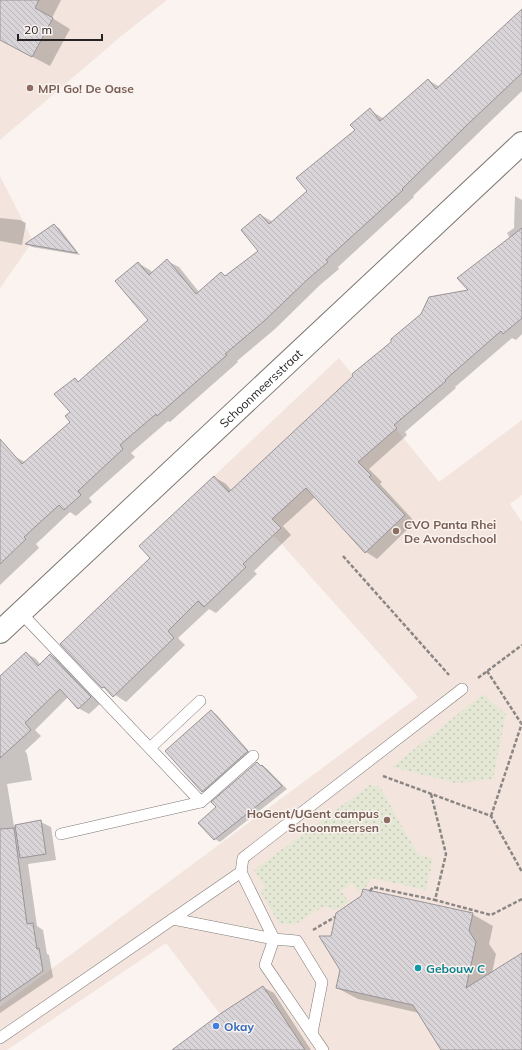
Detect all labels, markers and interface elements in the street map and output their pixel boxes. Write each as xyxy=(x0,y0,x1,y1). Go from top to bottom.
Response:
scale bar xyxy=(18,16,102,42)
text: 20 m xyxy=(24,22,52,37)
place label: MPI Go! De Oase xyxy=(38,81,134,96)
marker: MPI Go! De Oase xyxy=(25,83,35,93)
street label: Schoonmeersstraat xyxy=(216,345,305,430)
place label: CVO Panta Rhei De Avondschool xyxy=(404,517,497,546)
marker: CVO Panta Rhei De Avondschool xyxy=(391,526,401,536)
place label: HoGent/UGent campus Schoonmeersen xyxy=(247,806,379,835)
marker: HoGent/UGent campus Schoonmeersen xyxy=(382,815,392,825)
place label: Gebouw C xyxy=(426,961,485,976)
marker: Gebouw C xyxy=(413,963,423,973)
place label: Okay xyxy=(224,1019,254,1034)
marker: Okay xyxy=(211,1021,221,1031)

